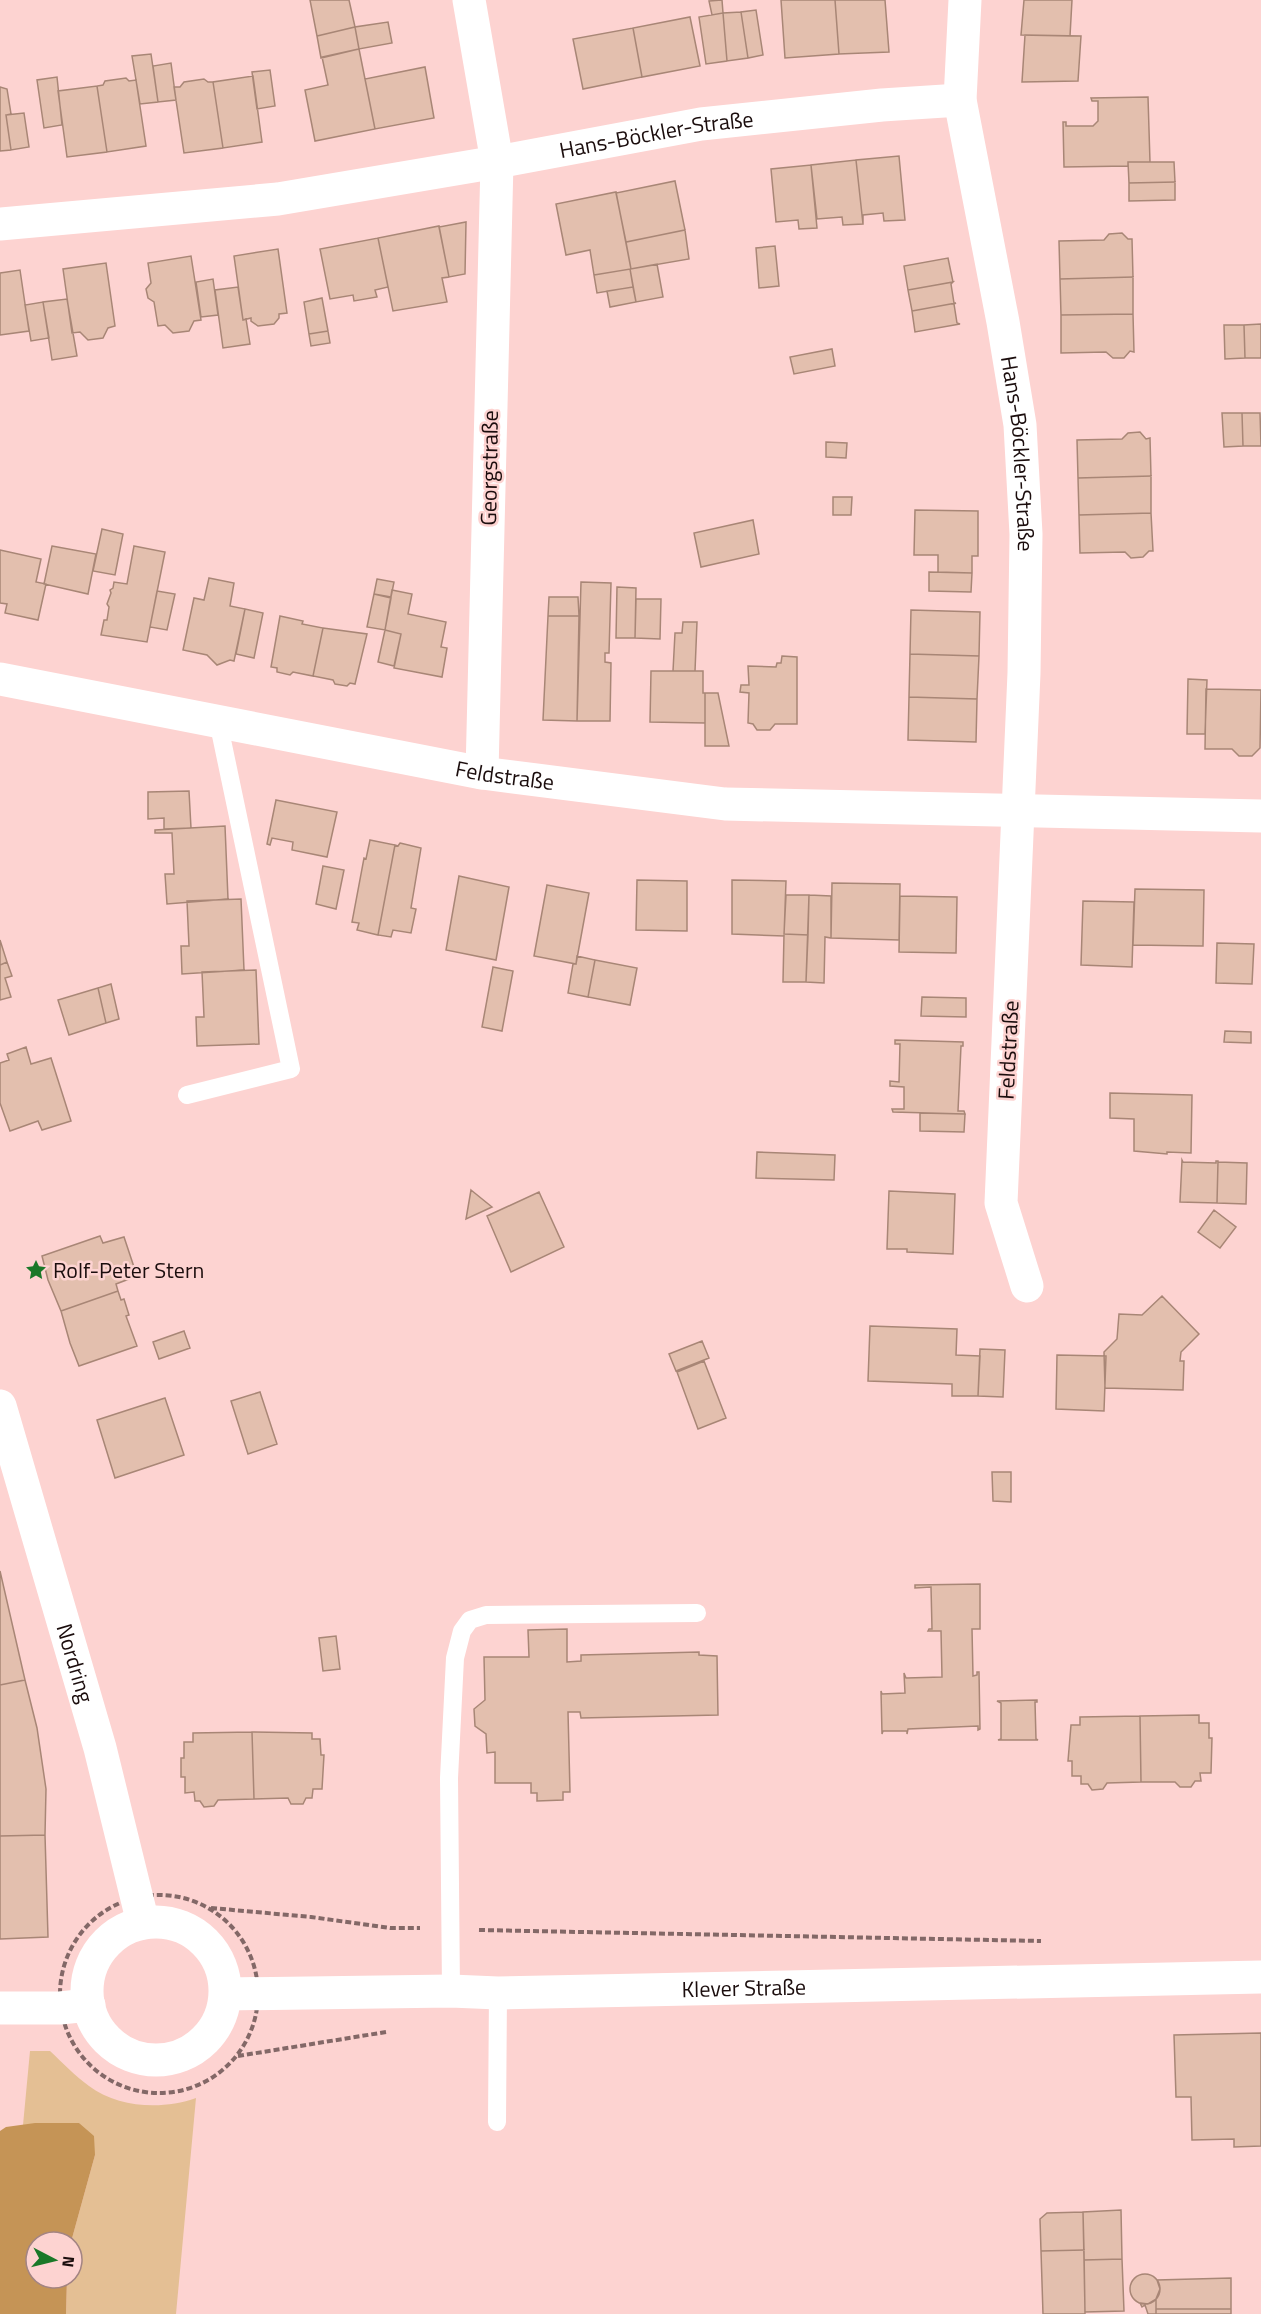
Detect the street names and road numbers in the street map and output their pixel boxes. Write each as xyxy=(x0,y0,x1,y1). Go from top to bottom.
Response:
street label: Hans-Böckler-Straße xyxy=(556,102,755,167)
street label: Hans-Böckler-Straße xyxy=(992,353,1043,552)
street label: Georgstraße xyxy=(471,410,507,526)
street label: Feldstraße xyxy=(452,751,556,799)
street label: Feldstraße xyxy=(988,1000,1028,1100)
street label: Nordring xyxy=(48,1620,103,1707)
street label: Klever Straße xyxy=(681,1970,806,2006)

